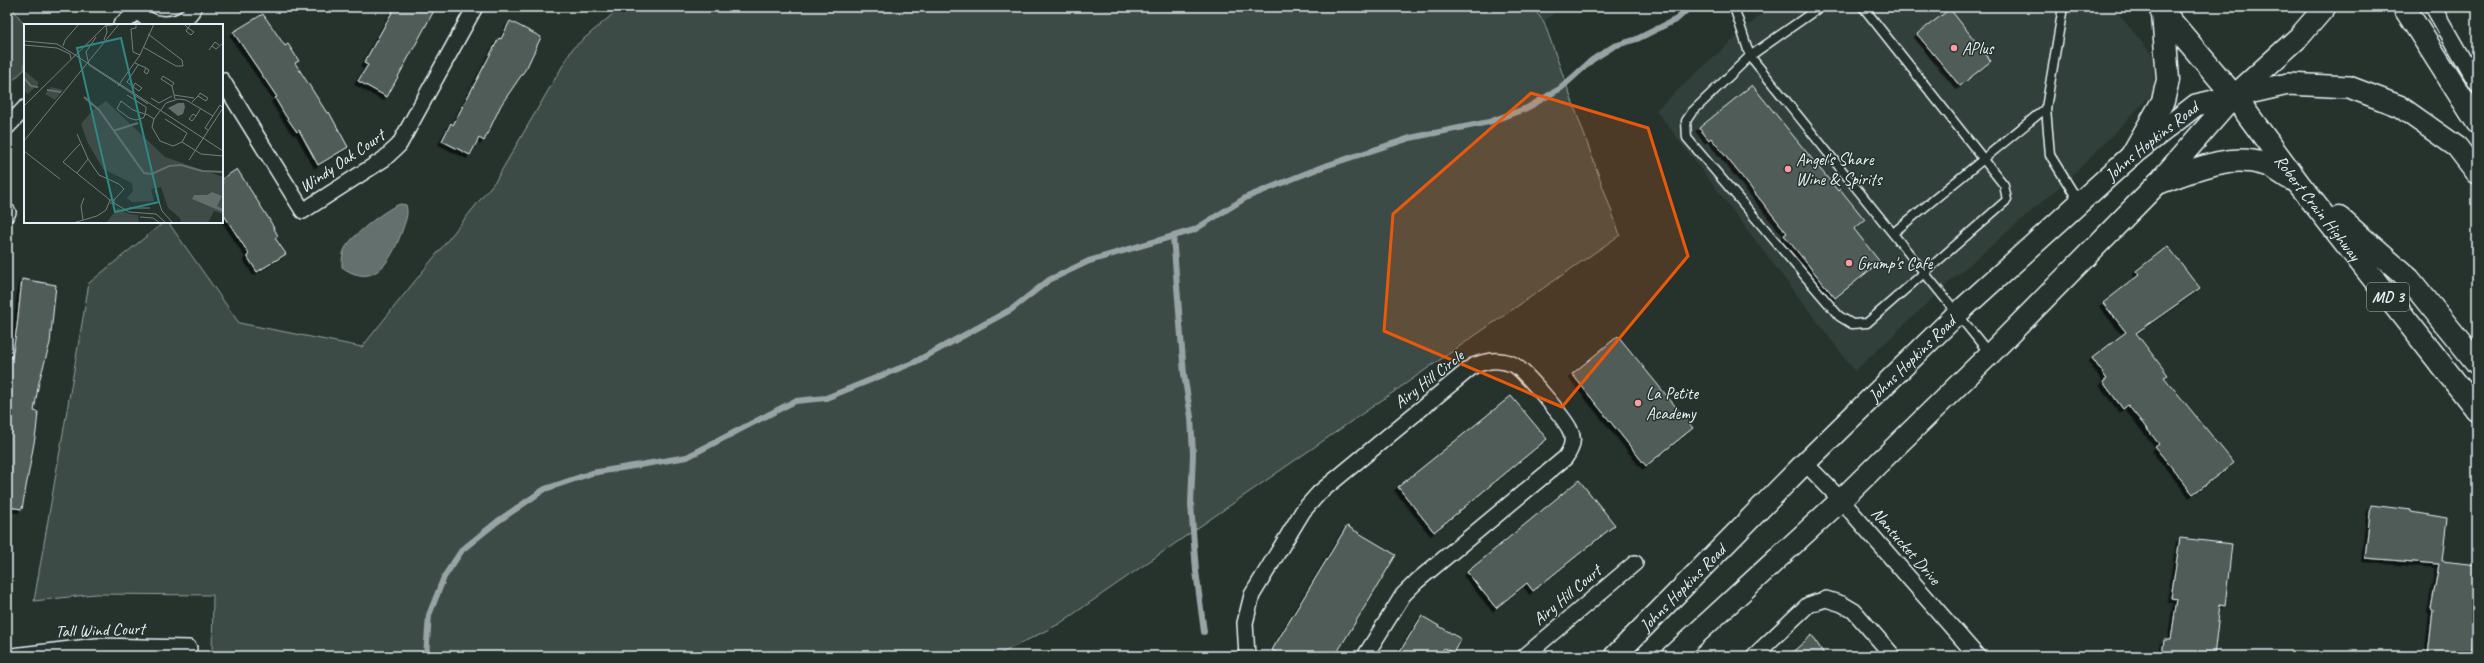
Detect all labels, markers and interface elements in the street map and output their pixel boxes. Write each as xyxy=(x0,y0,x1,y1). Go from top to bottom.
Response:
inset map xyxy=(24,24,223,223)
place label: APlus xyxy=(1962,38,1995,59)
marker: APlus xyxy=(1949,43,1959,53)
street label: Johns Hopkins Road xyxy=(2100,95,2205,186)
street label: Windy Oak Court xyxy=(296,124,390,197)
place label: Angel's Share Wine & Spirits xyxy=(1796,149,1884,190)
street label: Robert Crain Highway xyxy=(2270,150,2366,266)
marker: Angel's Share Wine & Spirits xyxy=(1783,164,1793,174)
place label: Grump's Cafe xyxy=(1857,253,1934,274)
marker: Grump's Cafe xyxy=(1844,258,1854,268)
road number: MD 3 xyxy=(2367,283,2409,311)
street label: Johns Hopkins Road xyxy=(1863,309,1962,407)
street label: Airy Hill Circle xyxy=(1390,344,1469,413)
place label: La Petite Academy xyxy=(1646,383,1699,424)
marker: La Petite Academy xyxy=(1633,398,1643,408)
street label: Nantucket Drive xyxy=(1867,503,1946,590)
street label: Johns Hopkins Road xyxy=(1634,537,1732,636)
street label: Airy Hill Court xyxy=(1529,559,1607,630)
street label: Tall Wind Court xyxy=(55,618,148,642)

